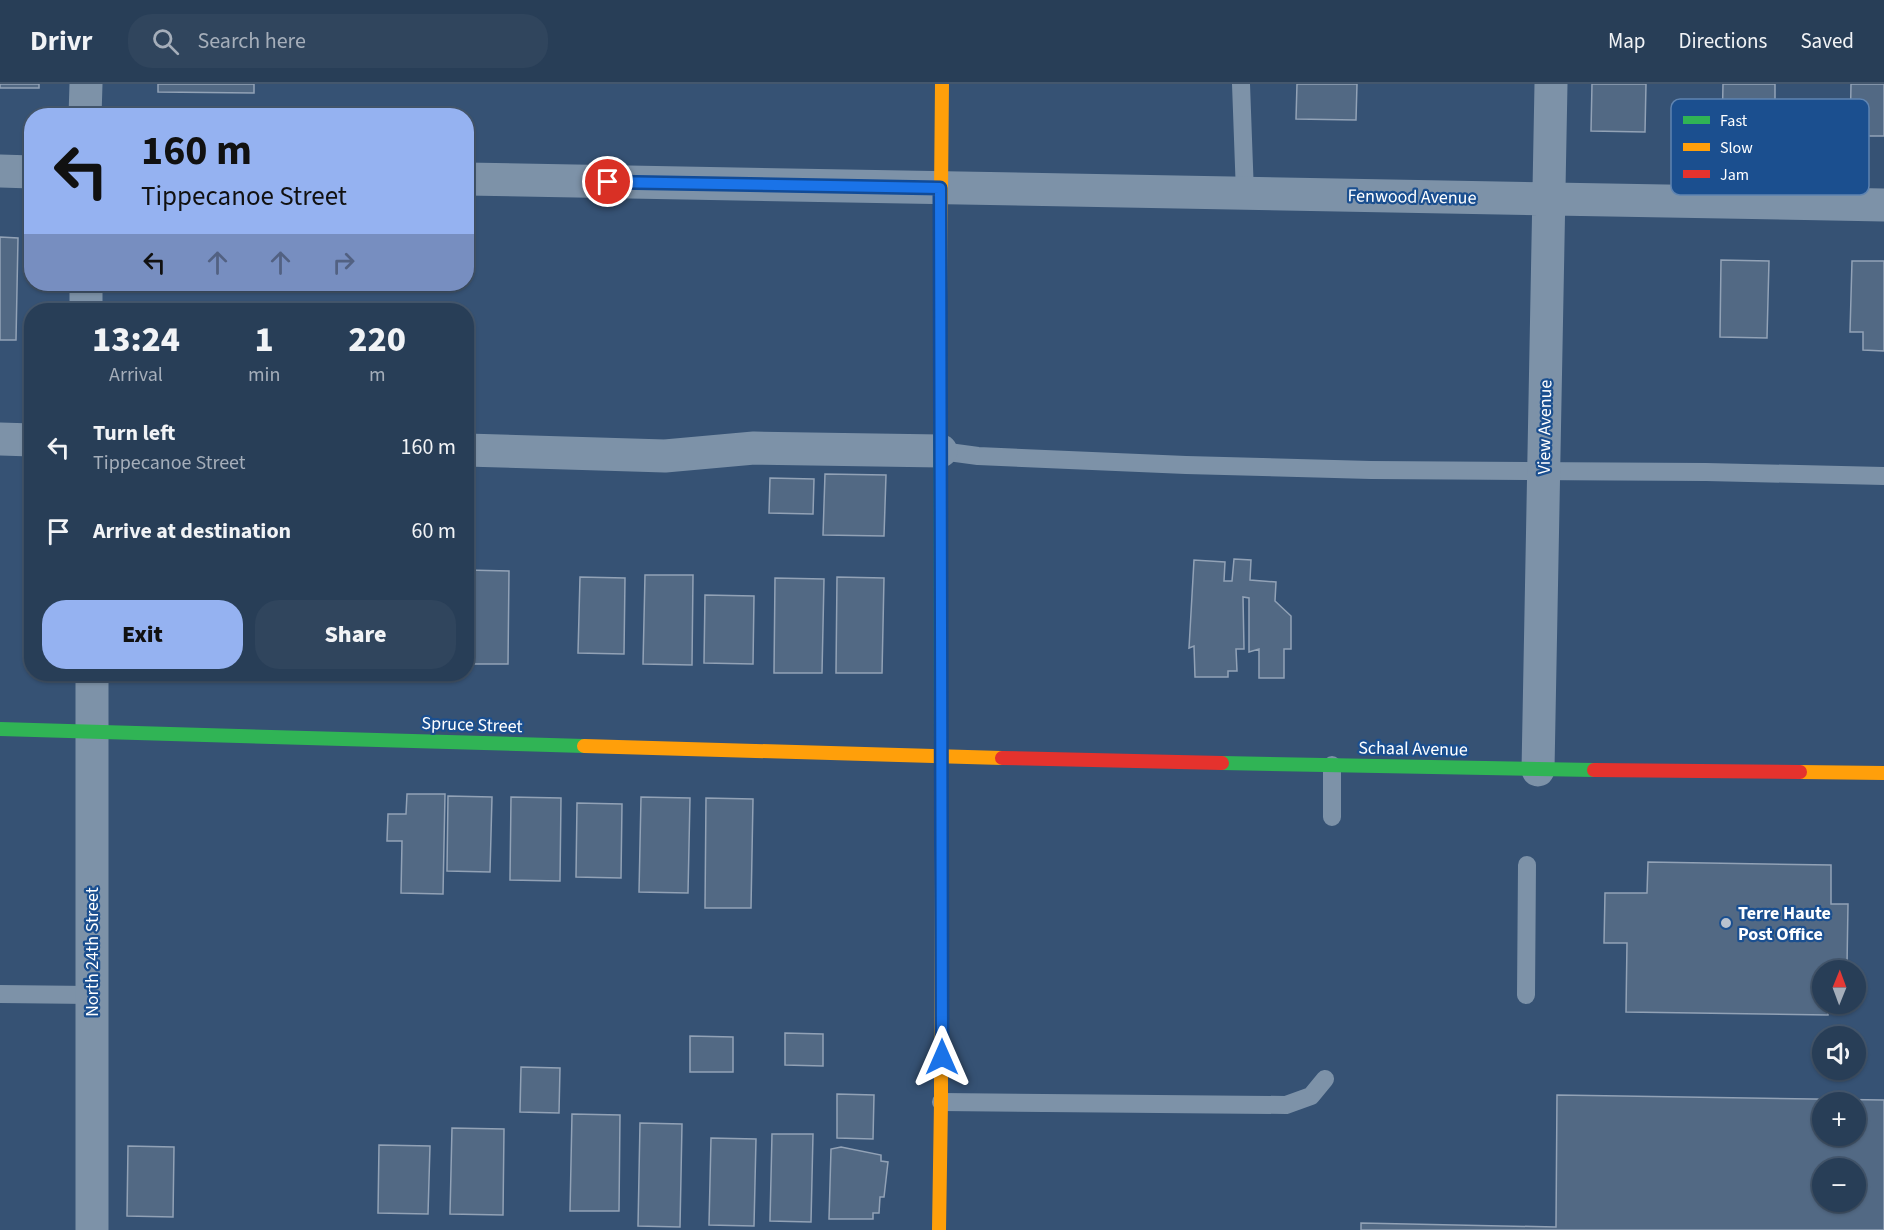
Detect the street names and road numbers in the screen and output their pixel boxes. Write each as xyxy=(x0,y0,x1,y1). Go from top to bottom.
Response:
street label: Fenwood Avenue xyxy=(1347,183,1477,211)
street label: View Avenue xyxy=(1532,379,1558,475)
street label: Spruce Street xyxy=(421,711,523,739)
street label: Schaal Avenue xyxy=(1358,736,1468,762)
street label: North 24th Street xyxy=(80,887,105,1017)

